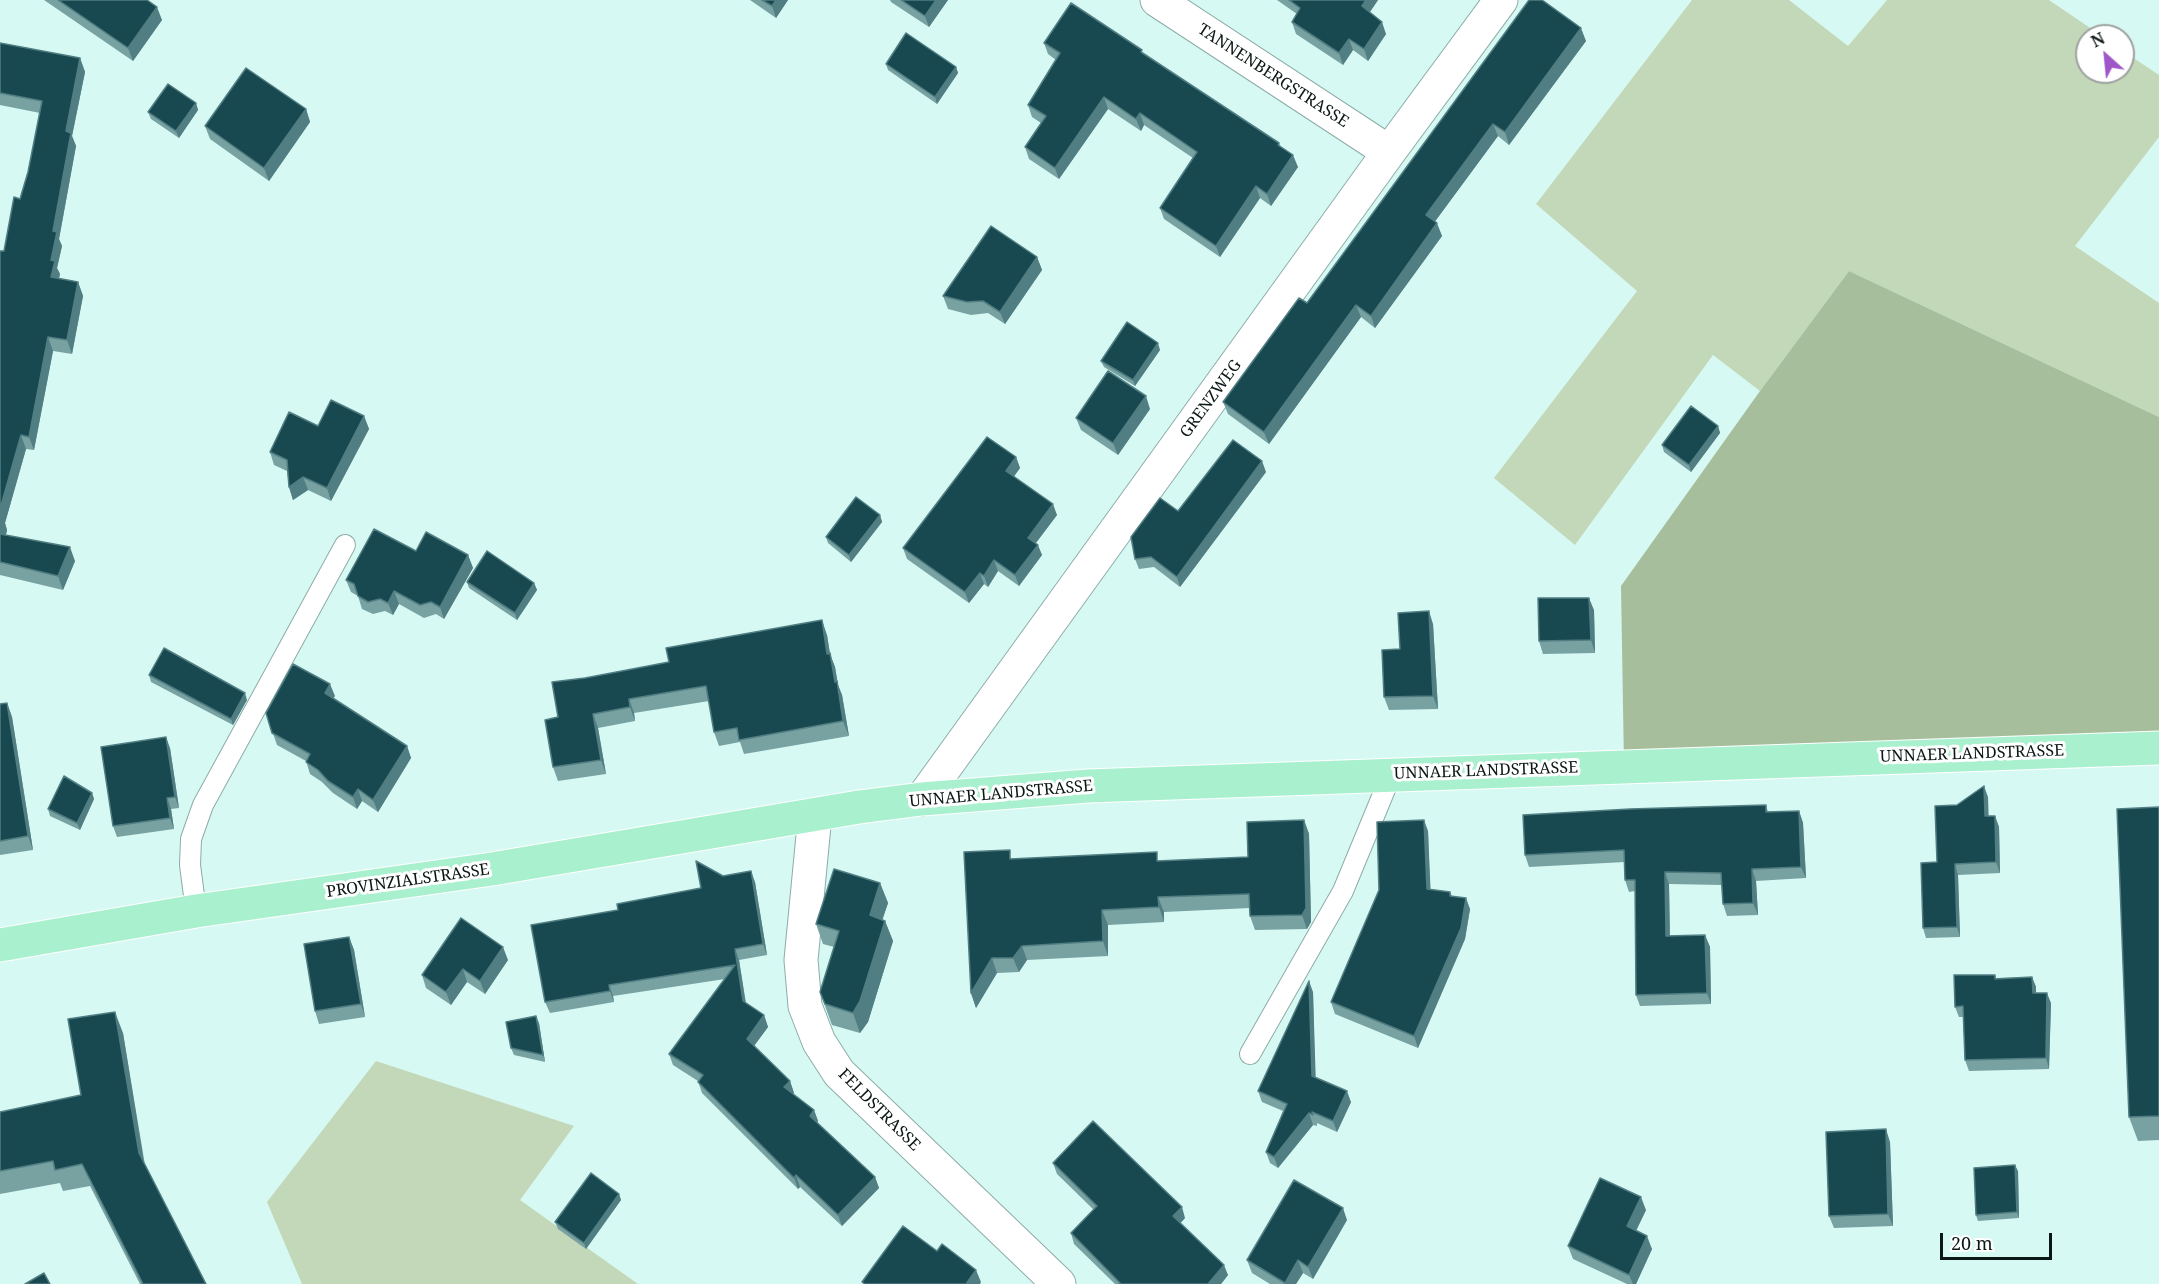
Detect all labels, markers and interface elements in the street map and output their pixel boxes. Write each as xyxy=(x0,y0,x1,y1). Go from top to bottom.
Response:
street label: TANNENBERGSTRASSE xyxy=(1194,20,1352,132)
north arrow xyxy=(2075,24,2135,84)
text: N xyxy=(2087,27,2108,52)
street label: GRENZWEG xyxy=(1176,356,1246,442)
street label: UNNAER LANDSTRASSE xyxy=(1880,741,2064,767)
street label: UNNAER LANDSTRASSE xyxy=(1394,758,1578,784)
street label: UNNAER LANDSTRASSE xyxy=(908,776,1094,812)
street label: PROVINZIALSTRASSE xyxy=(325,860,491,902)
street label: FELDSTRASSE xyxy=(834,1065,924,1155)
scale bar xyxy=(1943,1221,2056,1259)
text: 20 m xyxy=(1951,1231,1993,1255)

